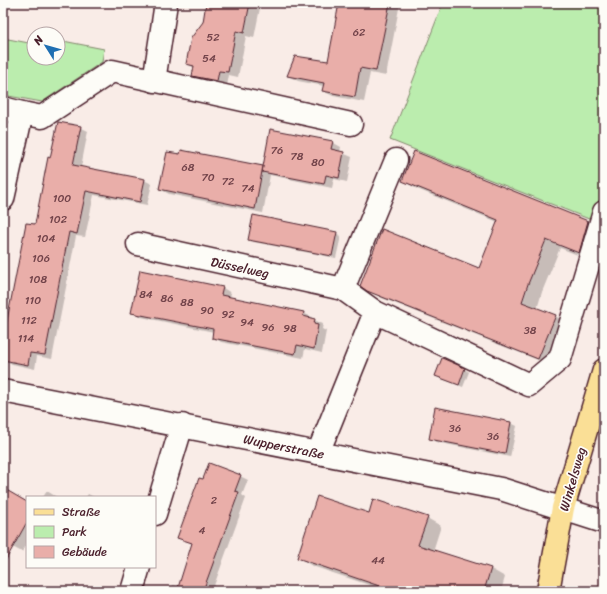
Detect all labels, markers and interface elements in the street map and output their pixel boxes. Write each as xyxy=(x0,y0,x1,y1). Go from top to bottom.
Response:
house number: 62 xyxy=(353,23,366,42)
north arrow xyxy=(26,26,66,66)
house number: 52 xyxy=(206,28,220,47)
text: N xyxy=(28,31,49,50)
house number: 54 xyxy=(202,49,216,68)
house number: 76 xyxy=(271,141,283,160)
house number: 78 xyxy=(291,147,304,166)
house number: 80 xyxy=(311,153,325,172)
house number: 68 xyxy=(182,158,195,177)
house number: 70 xyxy=(201,168,215,187)
house number: 72 xyxy=(222,172,235,191)
house number: 74 xyxy=(241,179,255,198)
house number: 100 xyxy=(53,189,71,208)
house number: 102 xyxy=(49,210,68,229)
house number: 104 xyxy=(37,229,55,248)
house number: 106 xyxy=(32,249,50,268)
street label: Düsselweg xyxy=(208,250,272,285)
house number: 108 xyxy=(29,270,48,289)
house number: 84 xyxy=(139,285,153,304)
house number: 86 xyxy=(161,289,173,308)
house number: 110 xyxy=(25,291,41,310)
house number: 88 xyxy=(180,293,194,312)
house number: 90 xyxy=(200,301,214,320)
house number: 92 xyxy=(221,305,235,324)
house number: 112 xyxy=(21,311,38,330)
house number: 94 xyxy=(240,313,254,332)
house number: 96 xyxy=(261,318,275,337)
house number: 98 xyxy=(283,319,297,338)
house number: 38 xyxy=(524,321,537,340)
house number: 114 xyxy=(18,329,34,348)
house number: 36 xyxy=(449,419,461,438)
street label: Wupperstraße xyxy=(242,427,327,466)
house number: 36 xyxy=(487,427,499,446)
street label: Winkelsweg xyxy=(552,444,593,514)
house number: 2 xyxy=(211,491,218,510)
legend xyxy=(26,496,156,568)
text: Straße xyxy=(62,501,100,523)
text: Park xyxy=(62,521,87,543)
house number: 4 xyxy=(199,521,206,540)
text: Gebäude xyxy=(62,541,107,563)
house number: 44 xyxy=(371,551,385,570)

